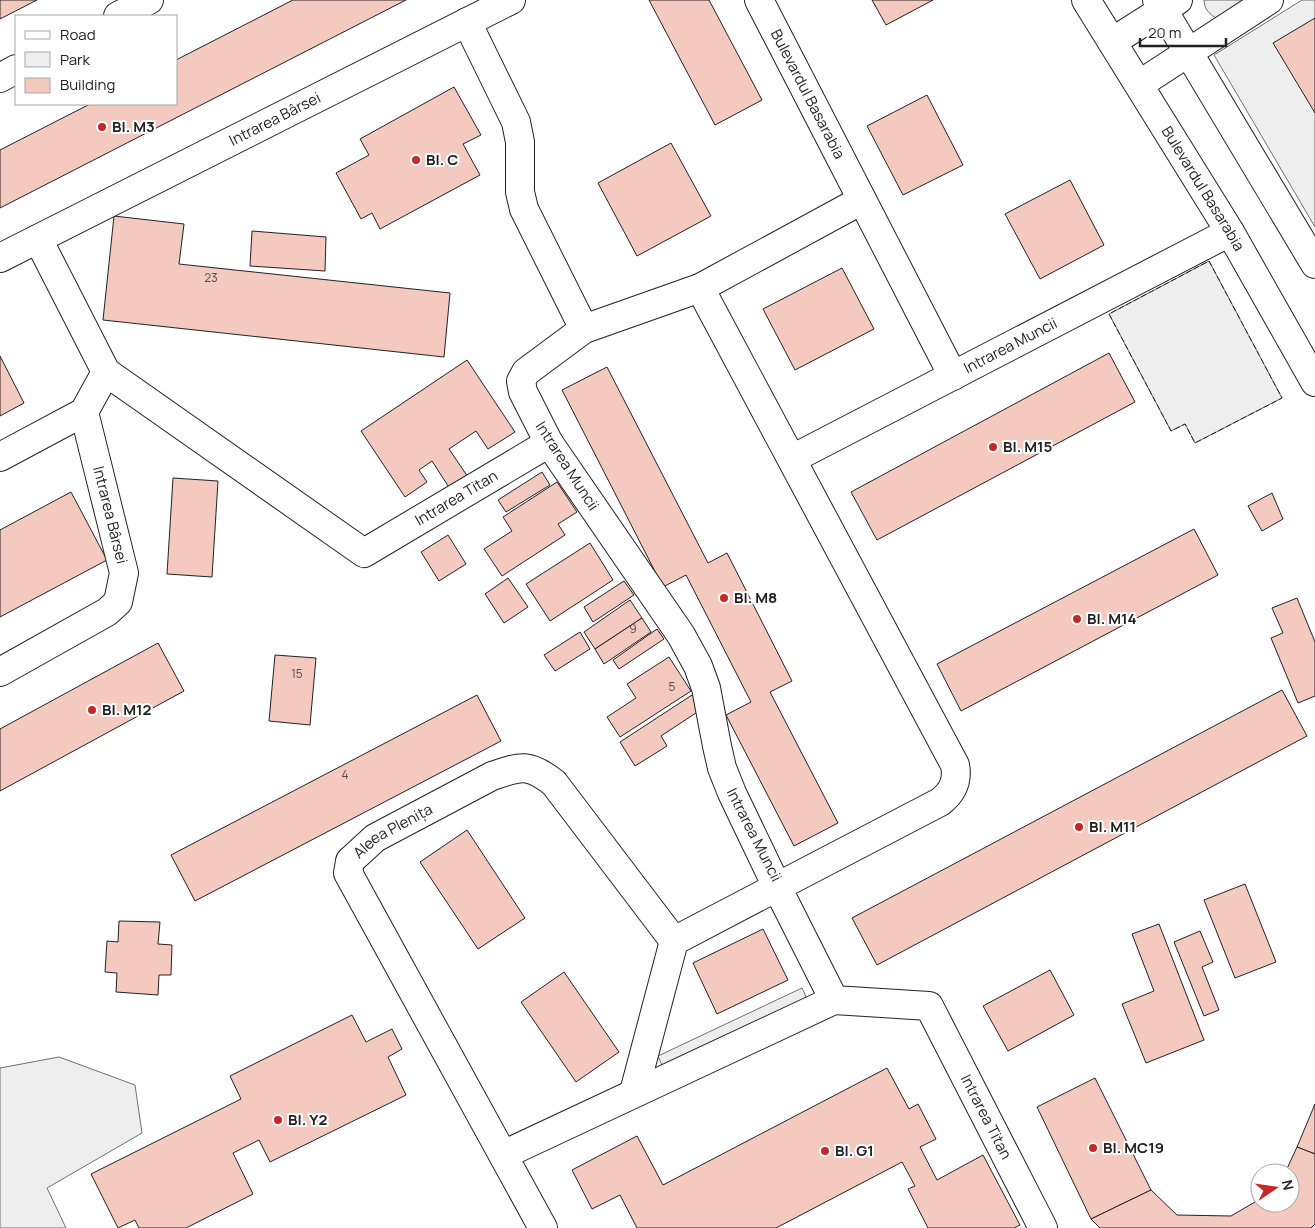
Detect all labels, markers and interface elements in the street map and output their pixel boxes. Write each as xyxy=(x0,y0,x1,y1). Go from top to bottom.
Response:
legend xyxy=(15,15,178,105)
scale bar xyxy=(1140,15,1226,47)
text: 20 m xyxy=(1148,22,1181,43)
text: Road xyxy=(60,24,96,45)
street label: Bulevardul Basarabia xyxy=(766,26,850,162)
text: Park xyxy=(60,49,90,70)
text: Building xyxy=(60,74,115,95)
street label: Intrarea Bârsei xyxy=(225,87,324,151)
place label: Bl. M3 xyxy=(112,116,155,137)
marker: Bl. M3 xyxy=(96,121,108,133)
street label: Bulevardul Basarabia xyxy=(1157,122,1250,255)
place label: Bl. C xyxy=(426,149,458,170)
marker: Bl. C xyxy=(410,154,422,166)
house number: 23 xyxy=(204,269,218,286)
street label: Intrarea Muncii xyxy=(960,312,1061,378)
street label: Intrarea Muncii xyxy=(531,417,604,514)
place label: Bl. M15 xyxy=(1003,436,1053,457)
marker: Bl. M15 xyxy=(987,441,999,453)
street label: Intrarea Bârsei xyxy=(88,464,133,566)
street label: Intrarea Titan xyxy=(411,465,501,530)
place label: Bl. M8 xyxy=(734,587,777,608)
marker: Bl. M8 xyxy=(718,592,730,604)
place label: Bl. M14 xyxy=(1087,608,1137,629)
marker: Bl. M14 xyxy=(1071,613,1083,625)
house number: 9 xyxy=(629,620,637,637)
house number: 15 xyxy=(291,665,303,682)
house number: 5 xyxy=(669,678,676,695)
place label: Bl. M12 xyxy=(102,699,152,720)
marker: Bl. M12 xyxy=(86,704,98,716)
house number: 4 xyxy=(341,766,349,783)
street label: Intrarea Muncii xyxy=(722,784,787,885)
street label: Aleea Plenița xyxy=(348,798,436,863)
place label: Bl. M11 xyxy=(1089,816,1136,837)
marker: Bl. M11 xyxy=(1073,821,1085,833)
street label: Intrarea Titan xyxy=(956,1071,1017,1163)
place label: Bl. Y2 xyxy=(288,1109,327,1130)
marker: Bl. Y2 xyxy=(272,1114,284,1126)
place label: Bl. MC19 xyxy=(1103,1137,1164,1158)
place label: Bl. G1 xyxy=(835,1140,874,1161)
marker: Bl. MC19 xyxy=(1087,1142,1099,1154)
marker: Bl. G1 xyxy=(819,1145,831,1157)
north arrow xyxy=(1250,1163,1300,1213)
text: N xyxy=(1278,1178,1299,1192)

